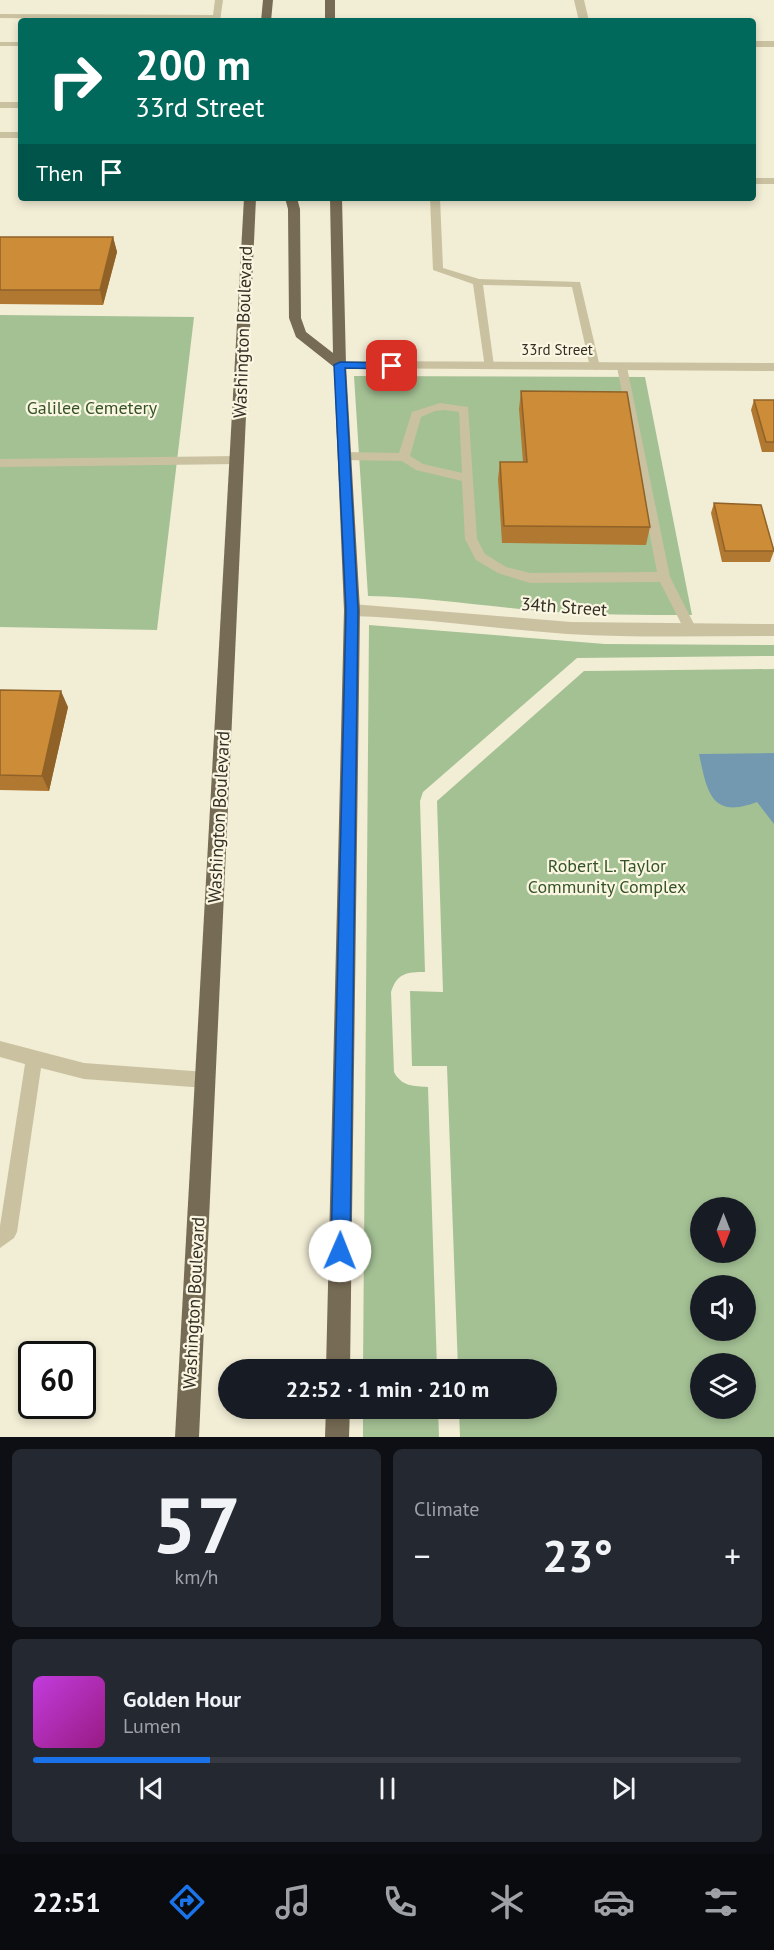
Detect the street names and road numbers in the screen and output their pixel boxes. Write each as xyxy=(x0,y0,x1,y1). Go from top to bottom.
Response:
street label: Washington Boulevard xyxy=(228,245,257,419)
street label: 33rd Street xyxy=(521,340,593,359)
street label: 34th Street xyxy=(520,592,608,621)
street label: Washington Boulevard xyxy=(203,730,234,904)
street label: Washington Boulevard xyxy=(178,1216,209,1390)

